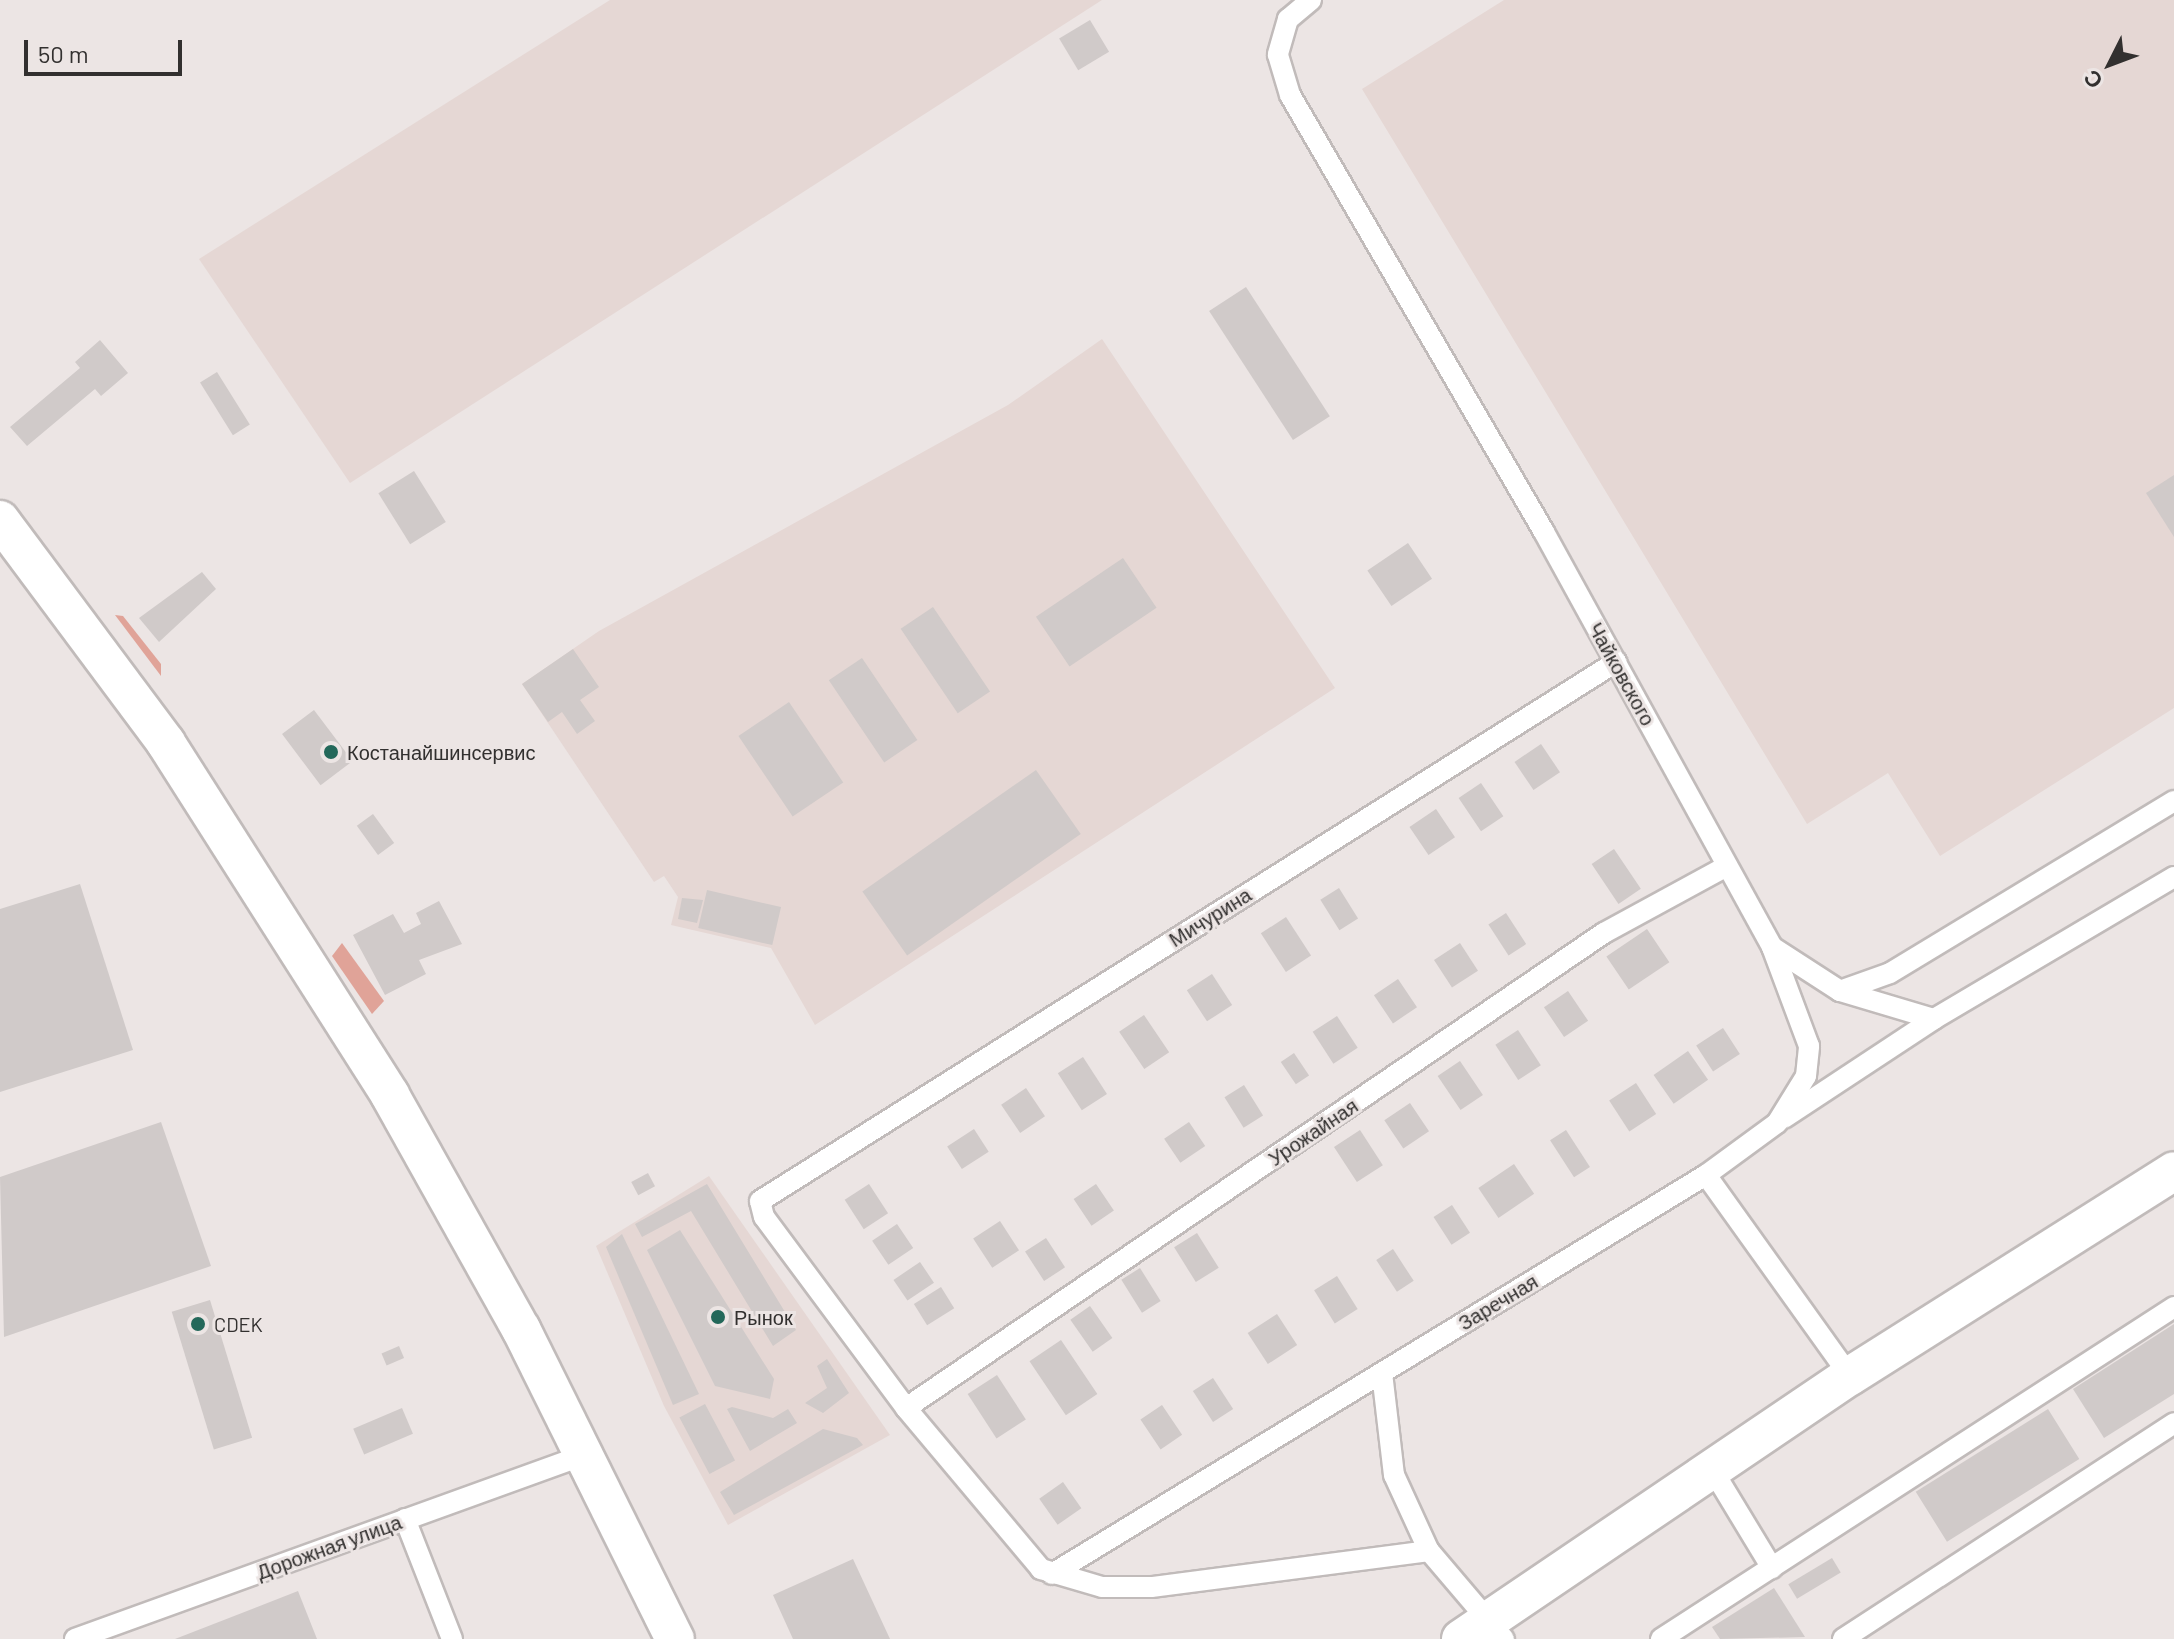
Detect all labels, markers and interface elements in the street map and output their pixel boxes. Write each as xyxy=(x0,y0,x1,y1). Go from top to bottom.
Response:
scale bar xyxy=(28,24,186,74)
north arrow xyxy=(2070,24,2150,104)
text: 50 m xyxy=(38,39,89,68)
text: С xyxy=(2077,65,2107,95)
street label: Чайковского xyxy=(1584,618,1660,730)
place label: Костанайшинсервис xyxy=(347,740,535,764)
marker: Костанайшинсервис xyxy=(322,743,340,761)
street label: Мичурина xyxy=(1164,882,1256,952)
street label: Урожайная xyxy=(1264,1093,1362,1171)
street label: Заречная xyxy=(1454,1269,1542,1335)
place label: Рынок xyxy=(734,1305,793,1329)
marker: Рынок xyxy=(709,1308,727,1326)
place label: CDEK xyxy=(214,1312,263,1336)
marker: CDEK xyxy=(189,1315,207,1333)
street label: Дорожная улица xyxy=(253,1510,405,1584)

